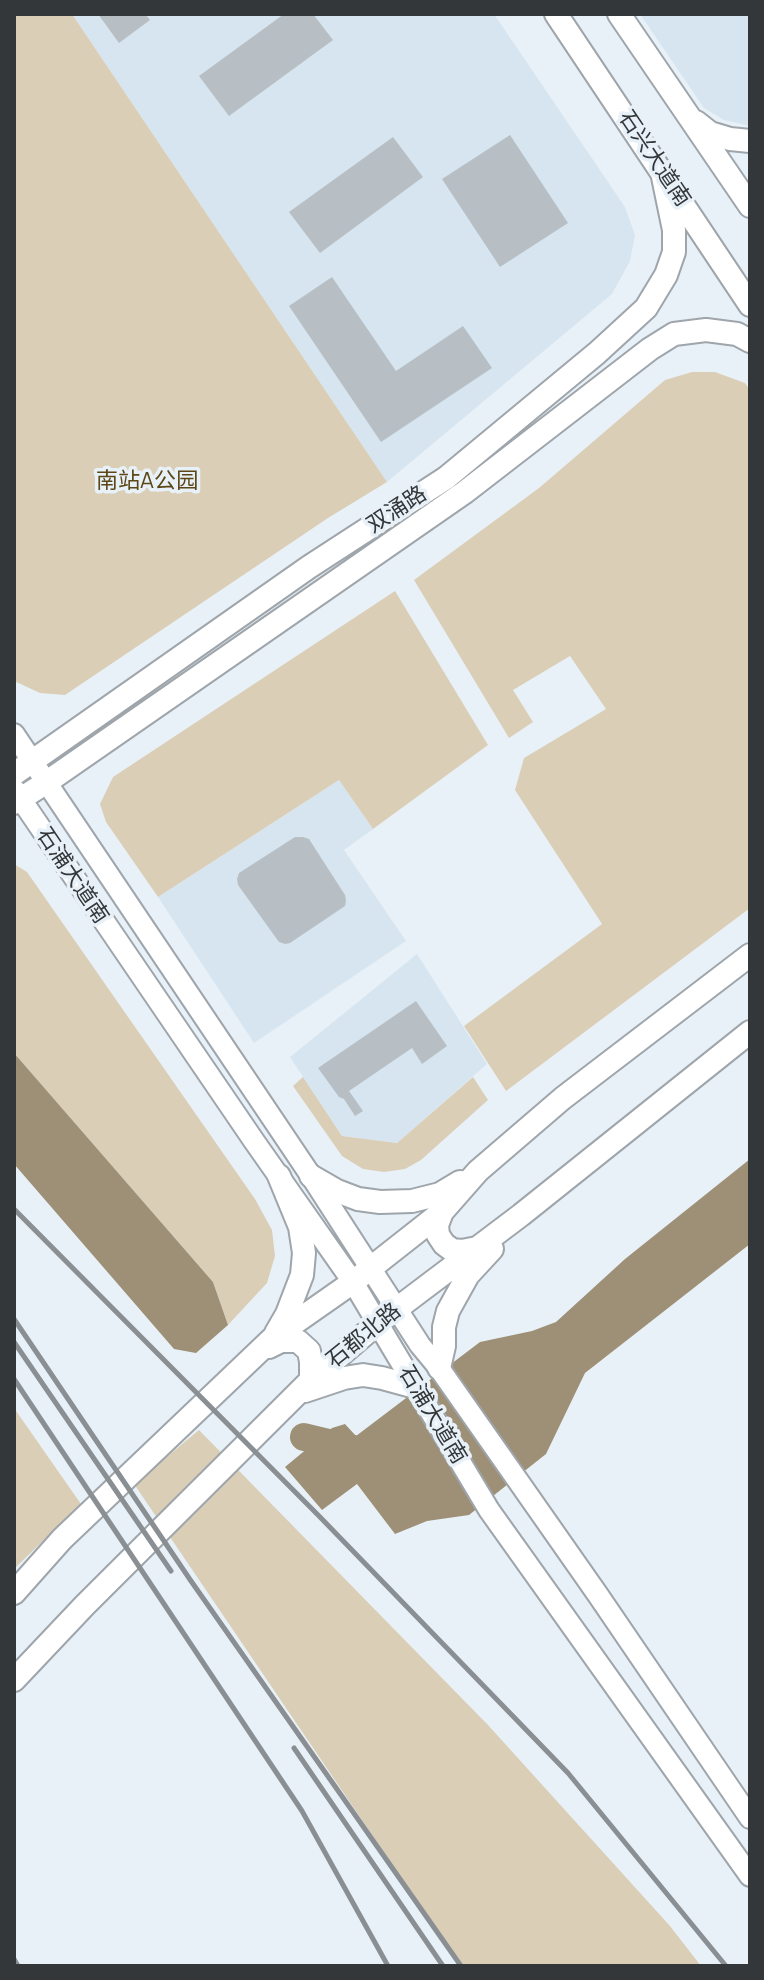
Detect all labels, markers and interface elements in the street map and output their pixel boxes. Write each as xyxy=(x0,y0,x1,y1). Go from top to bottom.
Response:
street label: 石兴大道南 xyxy=(612,106,696,212)
park label: 南站A公园 xyxy=(96,469,198,495)
street label: 双涌路 xyxy=(362,481,432,539)
street label: 石浦大道南 xyxy=(30,823,114,929)
street label: 石都北路 xyxy=(321,1298,407,1374)
street label: 石浦大道南 xyxy=(392,1361,472,1469)

